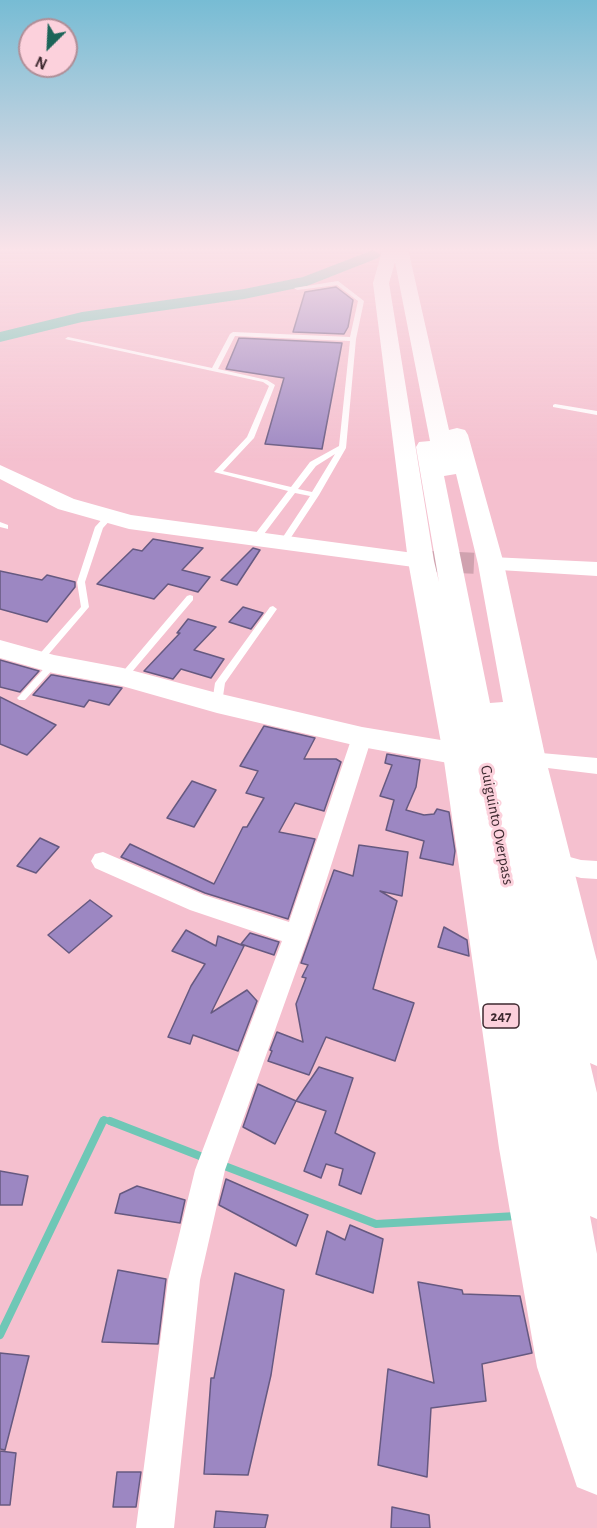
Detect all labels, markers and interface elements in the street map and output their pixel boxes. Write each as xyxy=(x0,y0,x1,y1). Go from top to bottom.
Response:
north arrow xyxy=(18,18,78,78)
text: N xyxy=(33,53,50,72)
street label: Guiguinto Overpass xyxy=(476,764,518,886)
road number: 247 xyxy=(483,1004,519,1028)

